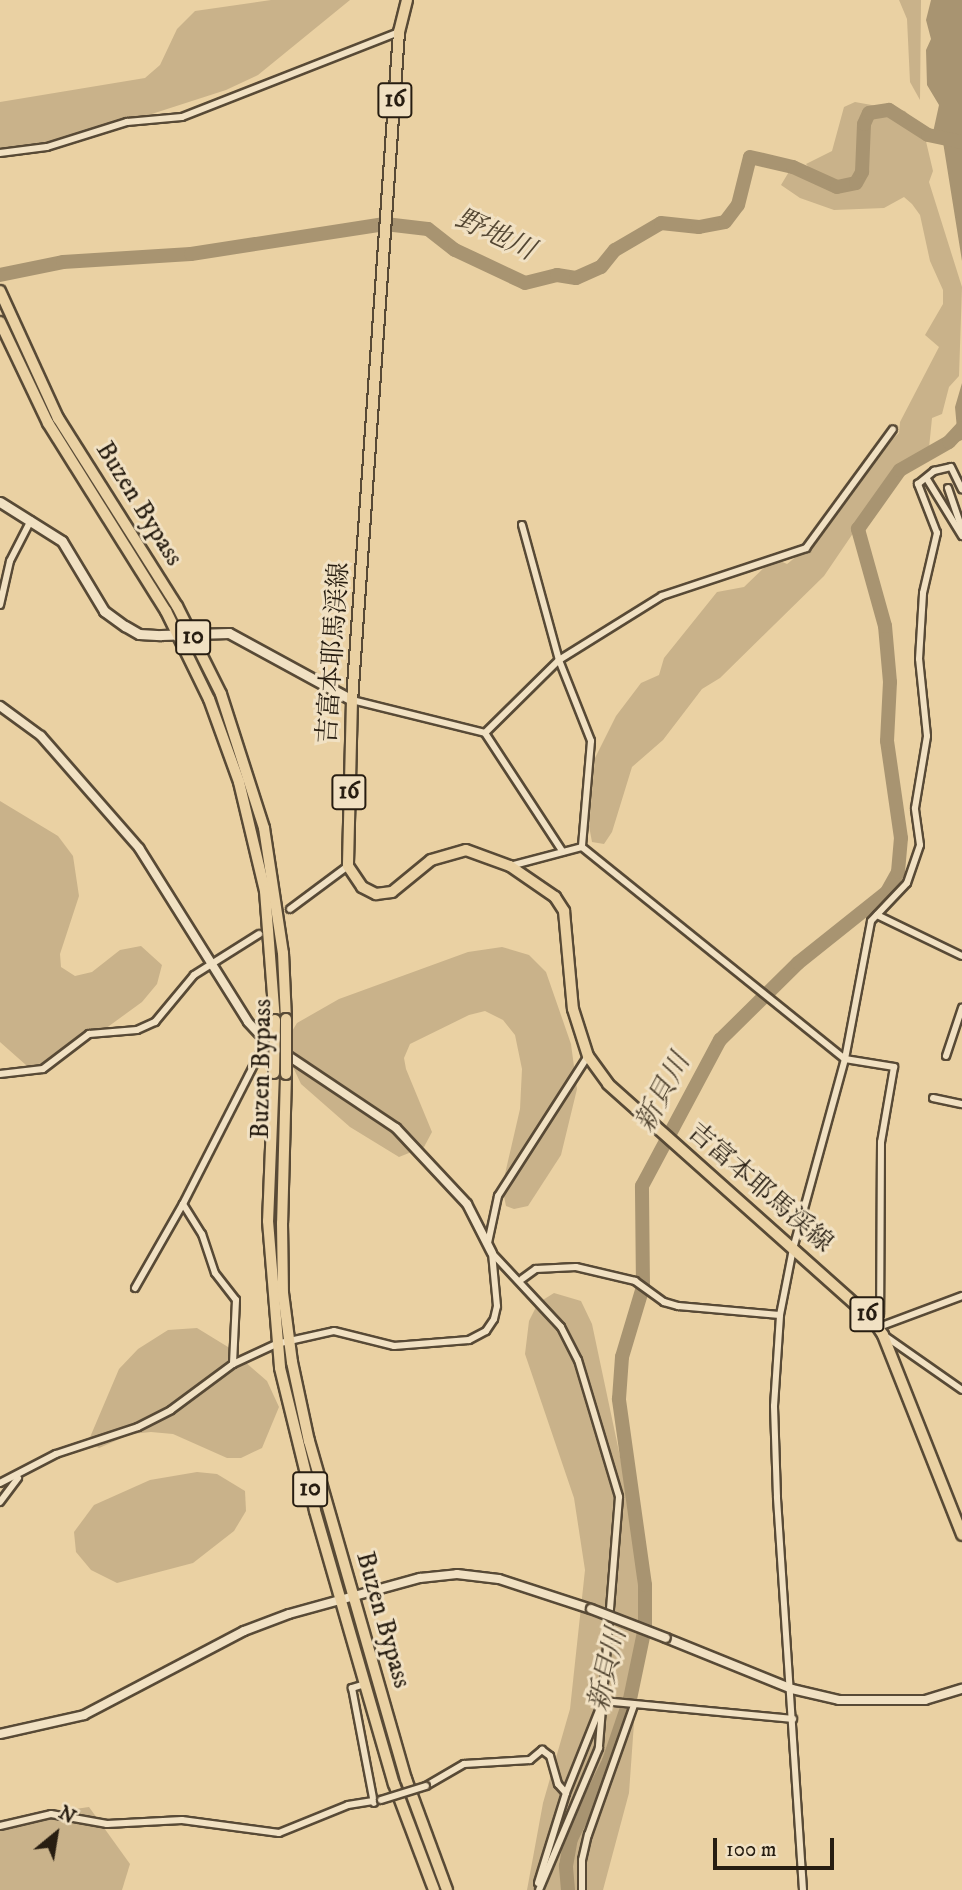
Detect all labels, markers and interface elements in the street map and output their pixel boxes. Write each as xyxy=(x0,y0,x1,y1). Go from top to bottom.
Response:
road number: 16 xyxy=(376,80,414,120)
water label: 野地川 xyxy=(450,202,540,268)
street label: Buzen Bypass xyxy=(89,436,189,572)
street label: 吉富本耶馬渓線 xyxy=(312,561,356,745)
road number: 10 xyxy=(174,616,212,658)
road number: 16 xyxy=(330,772,368,812)
street label: Buzen Bypass xyxy=(245,999,279,1139)
water label: 新貝川 xyxy=(628,1048,698,1138)
street label: 吉富本耶馬渓線 xyxy=(681,1117,839,1259)
road number: 16 xyxy=(848,1294,886,1334)
road number: 10 xyxy=(291,1469,329,1510)
street label: Buzen Bypass xyxy=(349,1548,417,1692)
water label: 新貝川 xyxy=(582,1625,634,1715)
north arrow xyxy=(21,1799,91,1869)
text: N xyxy=(54,1802,79,1829)
scale bar xyxy=(717,1824,838,1868)
text: 100 m xyxy=(726,1837,777,1863)

